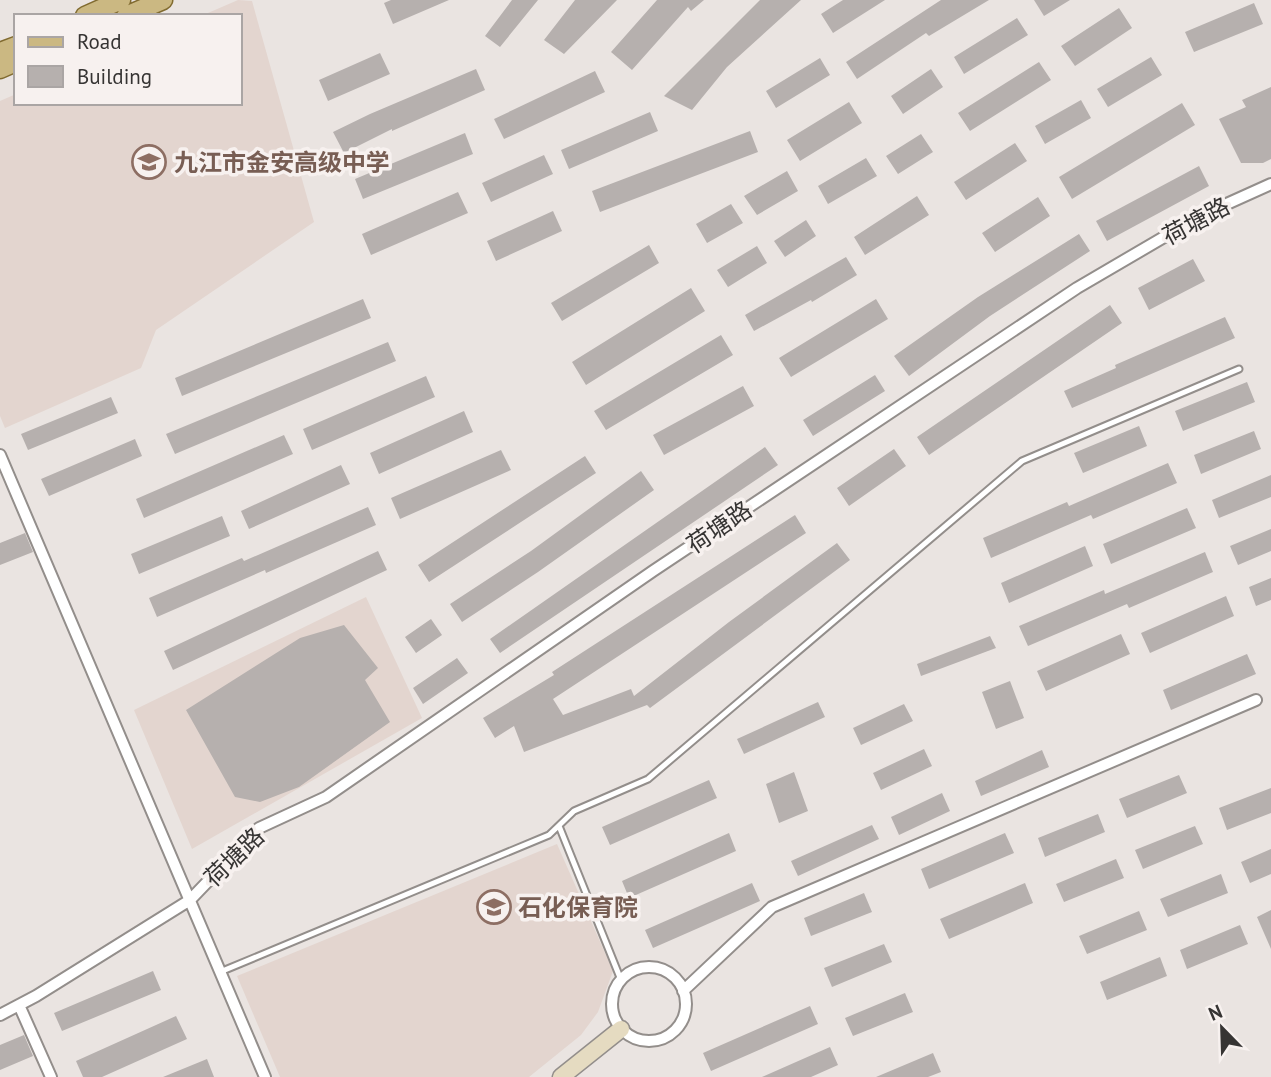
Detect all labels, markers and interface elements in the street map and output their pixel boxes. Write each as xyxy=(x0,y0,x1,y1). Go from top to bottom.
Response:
legend xyxy=(14,14,242,105)
text: Road xyxy=(77,28,121,55)
text: Building xyxy=(77,63,152,90)
school or university icon: 九江市金安高级中学 xyxy=(130,143,168,181)
place label: 九江市金安高级中学 xyxy=(174,147,390,178)
street label: 荷塘路 xyxy=(1157,190,1235,252)
street label: 荷塘路 xyxy=(680,494,758,560)
street label: 荷塘路 xyxy=(197,821,271,893)
school or university icon: 石化保育院 xyxy=(475,888,513,926)
place label: 石化保育院 xyxy=(518,892,638,923)
north arrow xyxy=(1187,993,1257,1063)
text: N xyxy=(1205,999,1226,1026)

